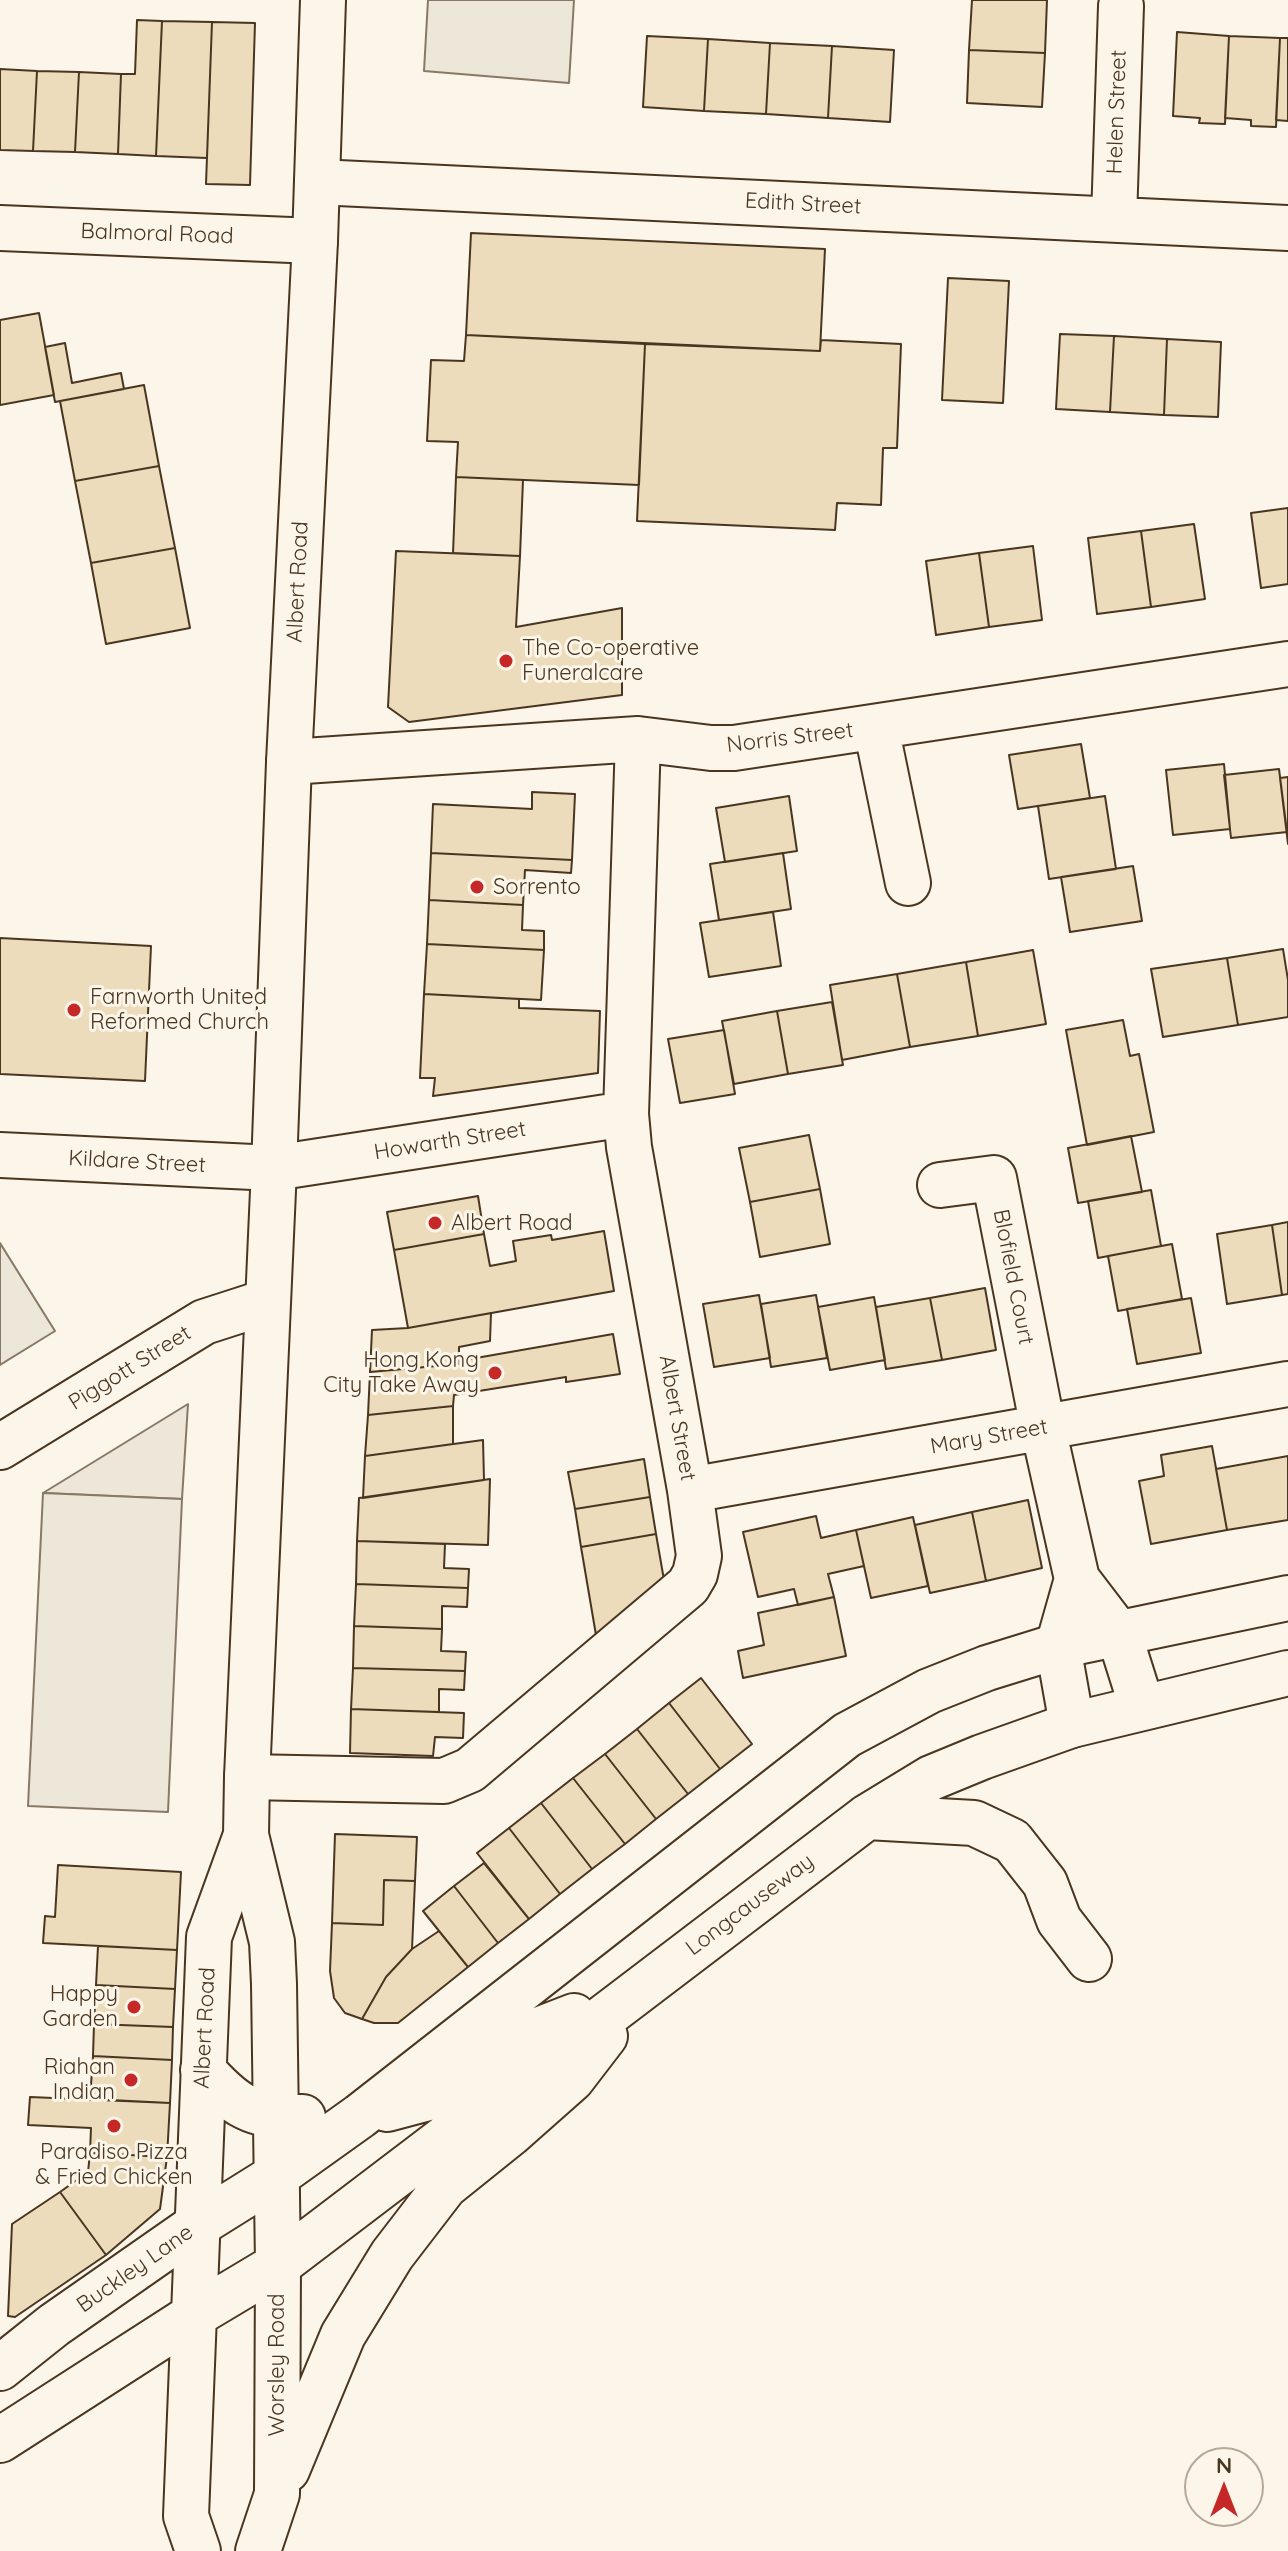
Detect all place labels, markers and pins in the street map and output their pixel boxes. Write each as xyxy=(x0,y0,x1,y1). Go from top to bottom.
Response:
place label: The Co-operative Funeralcare xyxy=(522,635,699,686)
marker: The Co-operative Funeralcare xyxy=(497,652,515,670)
place label: Sorrento xyxy=(493,874,581,900)
marker: Sorrento xyxy=(468,878,486,896)
place label: Farnworth United Reformed Church xyxy=(90,984,269,1036)
marker: Farnworth United Reformed Church xyxy=(65,1001,83,1019)
place label: Albert Road xyxy=(451,1210,573,1236)
marker: Albert Road xyxy=(426,1214,444,1232)
place label: Hong Kong City Take Away xyxy=(323,1347,479,1398)
marker: Hong Kong City Take Away xyxy=(486,1364,504,1382)
place label: Happy Garden xyxy=(43,1981,118,2032)
marker: Happy Garden xyxy=(125,1998,143,2016)
place label: Riahan Indian xyxy=(44,2054,115,2106)
marker: Riahan Indian xyxy=(122,2071,140,2089)
marker: Paradiso Pizza & Fried Chicken xyxy=(105,2117,123,2135)
place label: Paradiso Pizza & Fried Chicken xyxy=(35,2139,193,2190)

